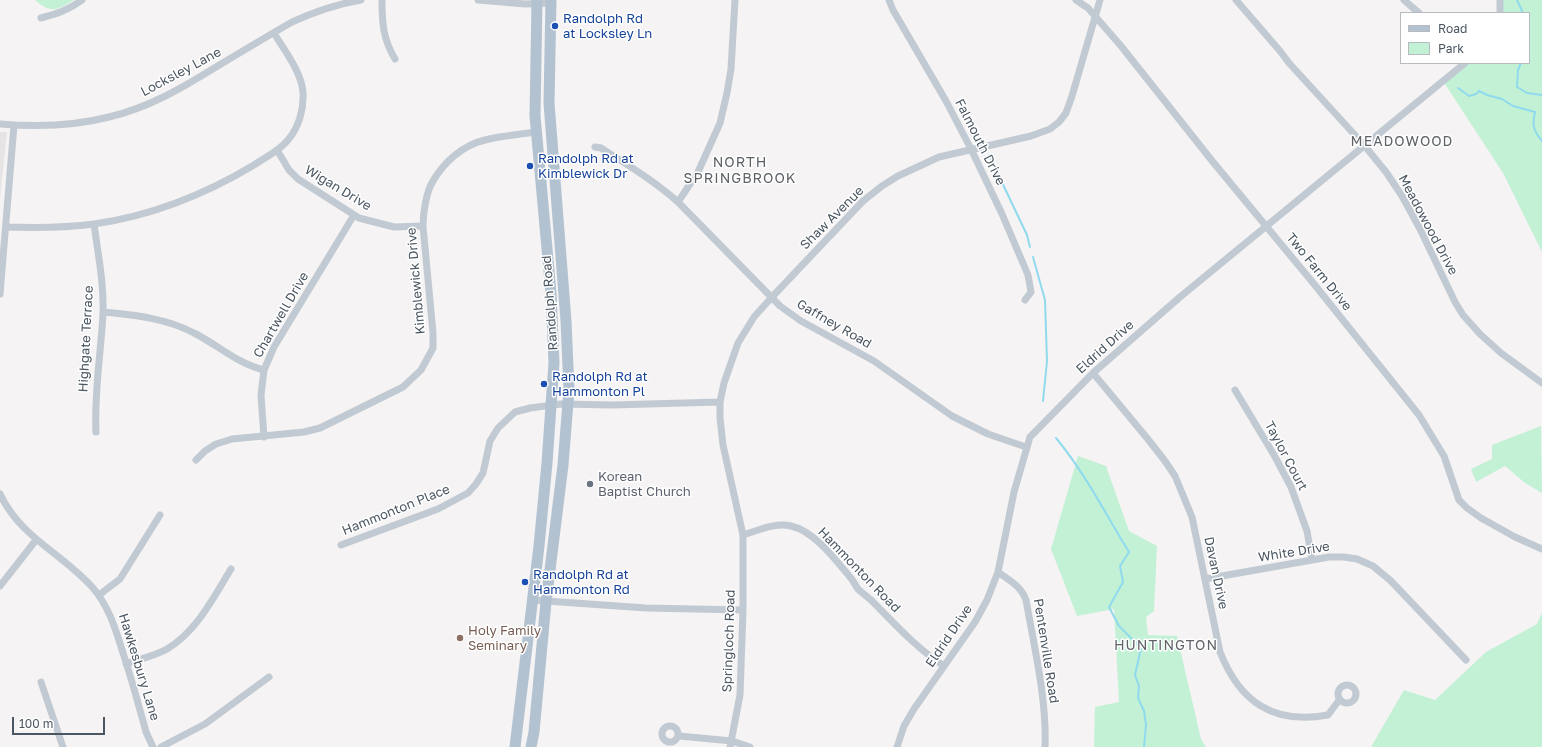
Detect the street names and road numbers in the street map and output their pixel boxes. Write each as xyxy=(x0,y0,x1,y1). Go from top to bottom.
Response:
street label: Locksley Lane xyxy=(138,44,224,100)
street label: Falmouth Drive xyxy=(952,96,1008,188)
street label: Wigan Drive xyxy=(302,162,374,214)
street label: Meadowood Drive xyxy=(1395,172,1461,278)
street label: Shaw Avenue xyxy=(797,183,867,253)
street label: Kimblewick Drive xyxy=(404,227,428,335)
street label: Two Farm Drive xyxy=(1283,230,1355,314)
street label: Randolph Road xyxy=(539,255,561,351)
street label: Chartwell Drive xyxy=(250,269,312,361)
street label: Highgate Terrace xyxy=(75,285,97,393)
street label: Gaffney Road xyxy=(794,296,874,352)
street label: Eldrid Drive xyxy=(1073,317,1137,377)
street label: Taylor Court xyxy=(1261,419,1311,493)
street label: Hammonton Place xyxy=(340,481,452,539)
street label: Hammonton Road xyxy=(814,524,904,616)
street label: Davan Drive xyxy=(1201,535,1231,611)
street label: White Drive xyxy=(1257,539,1331,565)
street label: Springloch Road xyxy=(719,589,739,693)
street label: Pentenville Road xyxy=(1030,598,1062,704)
street label: Eldrid Drive xyxy=(922,602,976,670)
street label: Hawkesbury Lane xyxy=(115,611,163,723)

